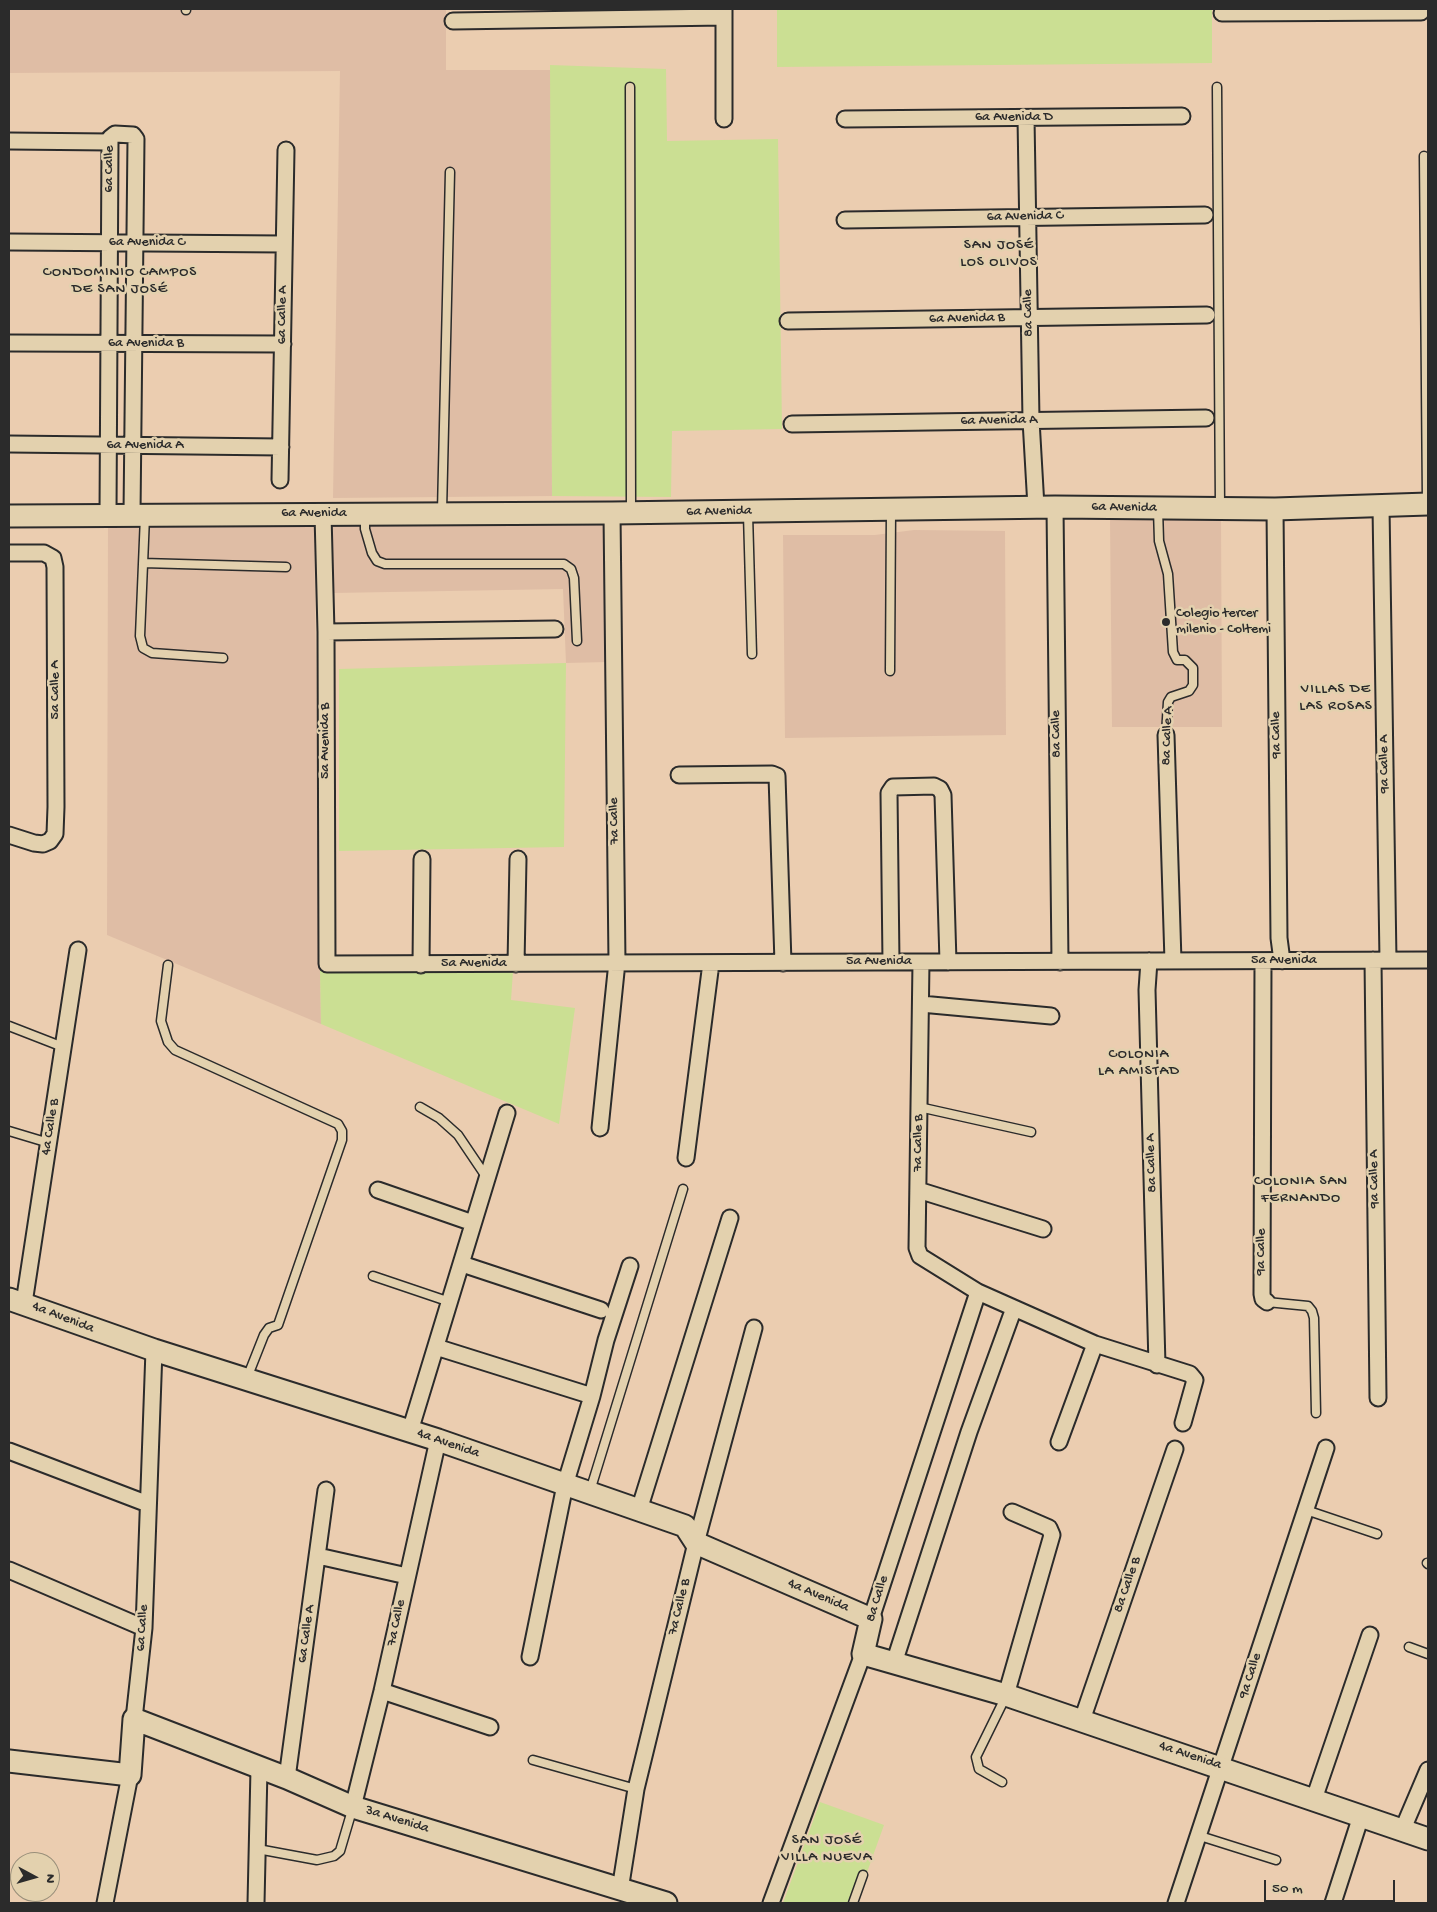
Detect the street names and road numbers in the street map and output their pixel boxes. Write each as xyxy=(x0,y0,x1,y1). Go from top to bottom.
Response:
street label: 6a Avenida D xyxy=(975,110,1053,126)
street label: 6a Calle xyxy=(102,146,118,192)
street label: 6a Avenida C xyxy=(987,208,1063,226)
street label: 6a Avenida C xyxy=(109,235,185,251)
street label: 6a Calle A xyxy=(274,286,292,344)
street label: 8a Calle xyxy=(1020,289,1038,337)
street label: 6a Avenida B xyxy=(929,310,1005,328)
street label: 6a Avenida B xyxy=(108,336,184,352)
street label: 6a Avenida A xyxy=(960,412,1038,430)
street label: 6a Avenida A xyxy=(106,438,184,454)
street label: 6a Avenida xyxy=(1091,499,1157,517)
street label: 6a Avenida xyxy=(686,503,752,521)
street label: 6a Avenida xyxy=(281,506,347,522)
street label: 5a Calle A xyxy=(48,661,64,719)
street label: 5a Avenida B xyxy=(318,703,334,779)
street label: 8a Calle A xyxy=(1159,706,1177,766)
street label: 8a Calle xyxy=(1048,710,1066,758)
street label: 9a Calle xyxy=(1268,711,1286,759)
street label: 9a Calle A xyxy=(1376,735,1394,793)
street label: 7a Calle xyxy=(606,797,624,845)
street label: 5a Avenida xyxy=(1251,953,1317,969)
street label: 5a Avenida xyxy=(846,954,912,970)
street label: 5a Avenida xyxy=(441,956,507,972)
street label: 4a Calle B xyxy=(38,1098,64,1156)
street label: 7a Calle B xyxy=(910,1114,928,1172)
street label: 8a Calle A xyxy=(1143,1133,1161,1193)
street label: 9a Calle A xyxy=(1366,1150,1384,1208)
street label: 9a Calle xyxy=(1254,1229,1270,1275)
street label: 4a Avenida xyxy=(30,1299,96,1337)
street label: 4a Avenida xyxy=(415,1425,481,1463)
street label: 8a Calle B xyxy=(1111,1555,1145,1615)
street label: 8a Calle xyxy=(863,1574,893,1624)
street label: 4a Avenida xyxy=(785,1576,851,1616)
street label: 7a Calle B xyxy=(665,1577,695,1637)
street label: 7a Calle xyxy=(384,1598,410,1648)
street label: 6a Calle xyxy=(133,1604,153,1652)
street label: 6a Calle A xyxy=(295,1604,319,1664)
street label: 9a Calle xyxy=(1236,1651,1266,1701)
street label: 4a Avenida xyxy=(1156,1738,1224,1774)
street label: 3a Avenida xyxy=(363,1802,431,1838)

